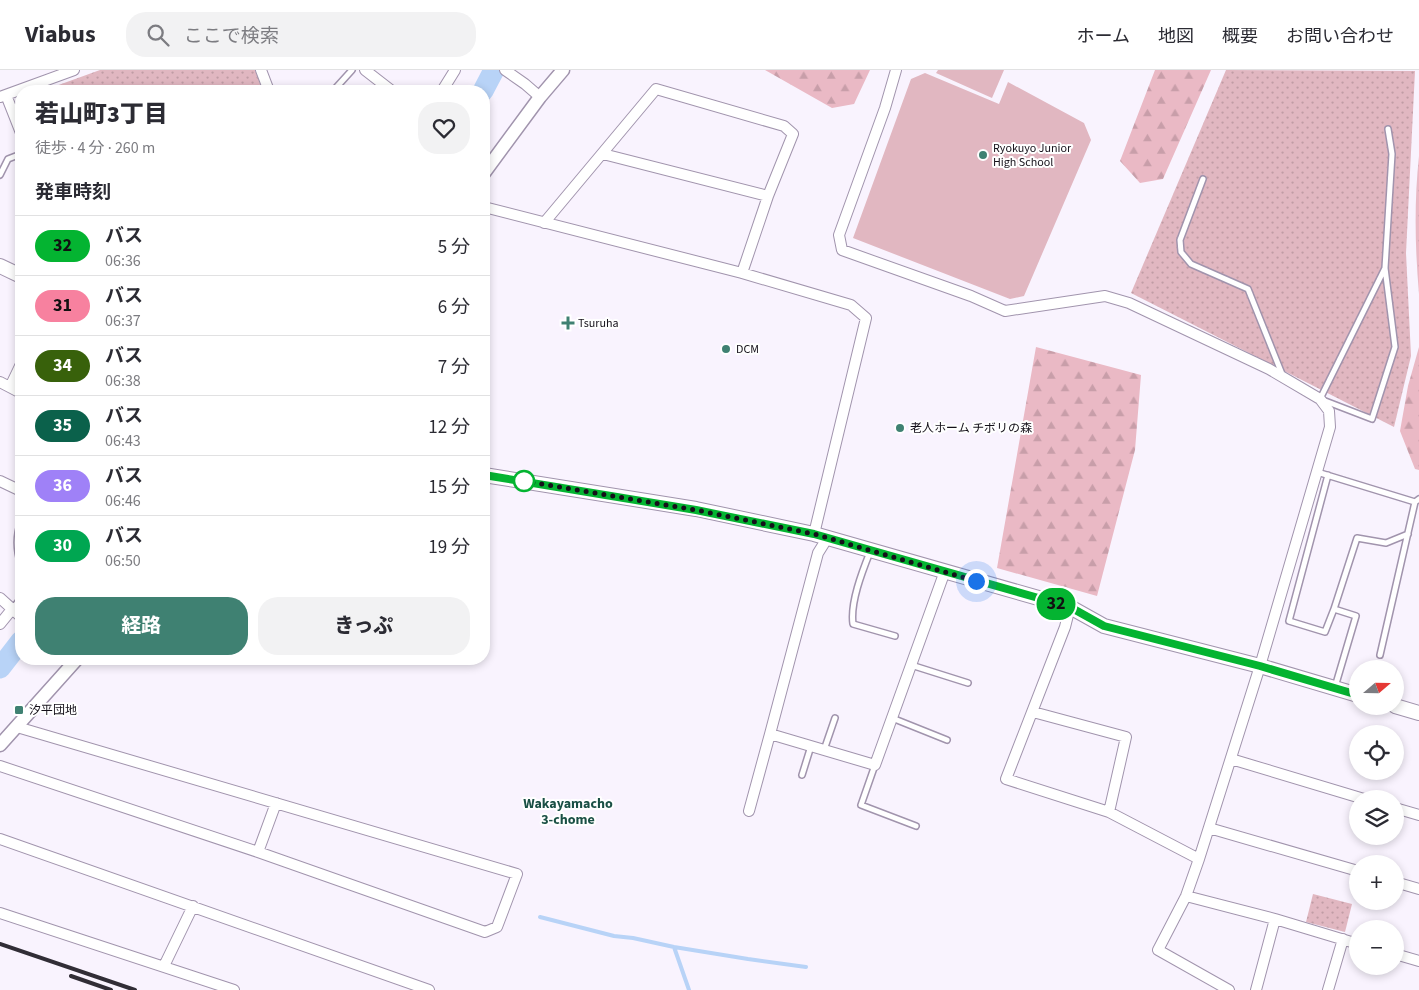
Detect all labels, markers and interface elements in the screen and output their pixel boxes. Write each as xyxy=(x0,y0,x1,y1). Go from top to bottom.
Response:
search box xyxy=(126,12,476,57)
text: Viabus xyxy=(25,17,96,52)
icon: search xyxy=(144,21,172,49)
text: ここで検索 xyxy=(184,23,279,50)
text: ホーム xyxy=(1077,24,1130,49)
text: 地図 xyxy=(1158,24,1194,49)
text: 概要 xyxy=(1222,24,1258,49)
text: お問い合わせ xyxy=(1286,24,1394,49)
text: 若山町3丁目 xyxy=(35,97,168,132)
button: heart xyxy=(418,102,470,154)
text: 徒歩 · 4 分 · 260 m xyxy=(35,137,155,159)
place label: Ryokuyo Junior High School xyxy=(993,140,1072,171)
marker: Ryokuyo Junior High School xyxy=(977,149,989,161)
text: 発車時刻 xyxy=(35,179,111,206)
text: バス xyxy=(105,223,143,250)
text: 32 xyxy=(53,233,72,258)
text: 5 分 xyxy=(438,234,470,261)
text: 06:36 xyxy=(105,250,141,272)
text: バス xyxy=(105,283,143,310)
text: 31 xyxy=(53,293,72,318)
text: 6 分 xyxy=(438,294,470,321)
text: 06:37 xyxy=(105,310,141,332)
place label: Tsuruha xyxy=(578,315,619,332)
marker: Tsuruha xyxy=(562,317,574,329)
place label: DCM xyxy=(736,341,759,358)
text: バス xyxy=(105,343,143,370)
marker: DCM xyxy=(720,343,732,355)
text: 34 xyxy=(53,353,72,378)
text: 7 分 xyxy=(438,354,470,381)
text: 06:38 xyxy=(105,370,141,392)
text: バス xyxy=(105,403,143,430)
text: 35 xyxy=(53,413,72,438)
text: 12 分 xyxy=(428,414,470,441)
place label: 老人ホーム チボリの森 xyxy=(910,420,1032,437)
marker: 老人ホーム チボリの森 xyxy=(894,422,906,434)
text: 06:43 xyxy=(105,430,141,452)
text: バス xyxy=(105,463,143,490)
unlabelled marker xyxy=(513,470,535,492)
text: 36 xyxy=(53,473,72,498)
text: 15 分 xyxy=(428,474,470,501)
text: 06:46 xyxy=(105,490,141,512)
text: バス xyxy=(105,523,143,550)
text: 30 xyxy=(53,533,72,558)
text: 19 分 xyxy=(428,534,470,561)
text: 06:50 xyxy=(105,550,141,572)
your location xyxy=(964,569,989,594)
line badge: 32 xyxy=(1034,588,1078,620)
text: 32 xyxy=(1046,591,1066,616)
button: 経路 xyxy=(35,597,248,655)
button: きっぷ xyxy=(258,597,470,655)
north arrow xyxy=(1349,660,1404,715)
map controls xyxy=(1349,660,1404,975)
place label: 汐平団地 xyxy=(29,702,77,719)
marker: 汐平団地 xyxy=(13,704,25,716)
button: locate xyxy=(1349,725,1404,780)
button: layers xyxy=(1349,790,1404,845)
district label: Wakayamacho 3-chome xyxy=(523,794,613,830)
button: + xyxy=(1349,855,1404,910)
button: − xyxy=(1349,920,1404,975)

